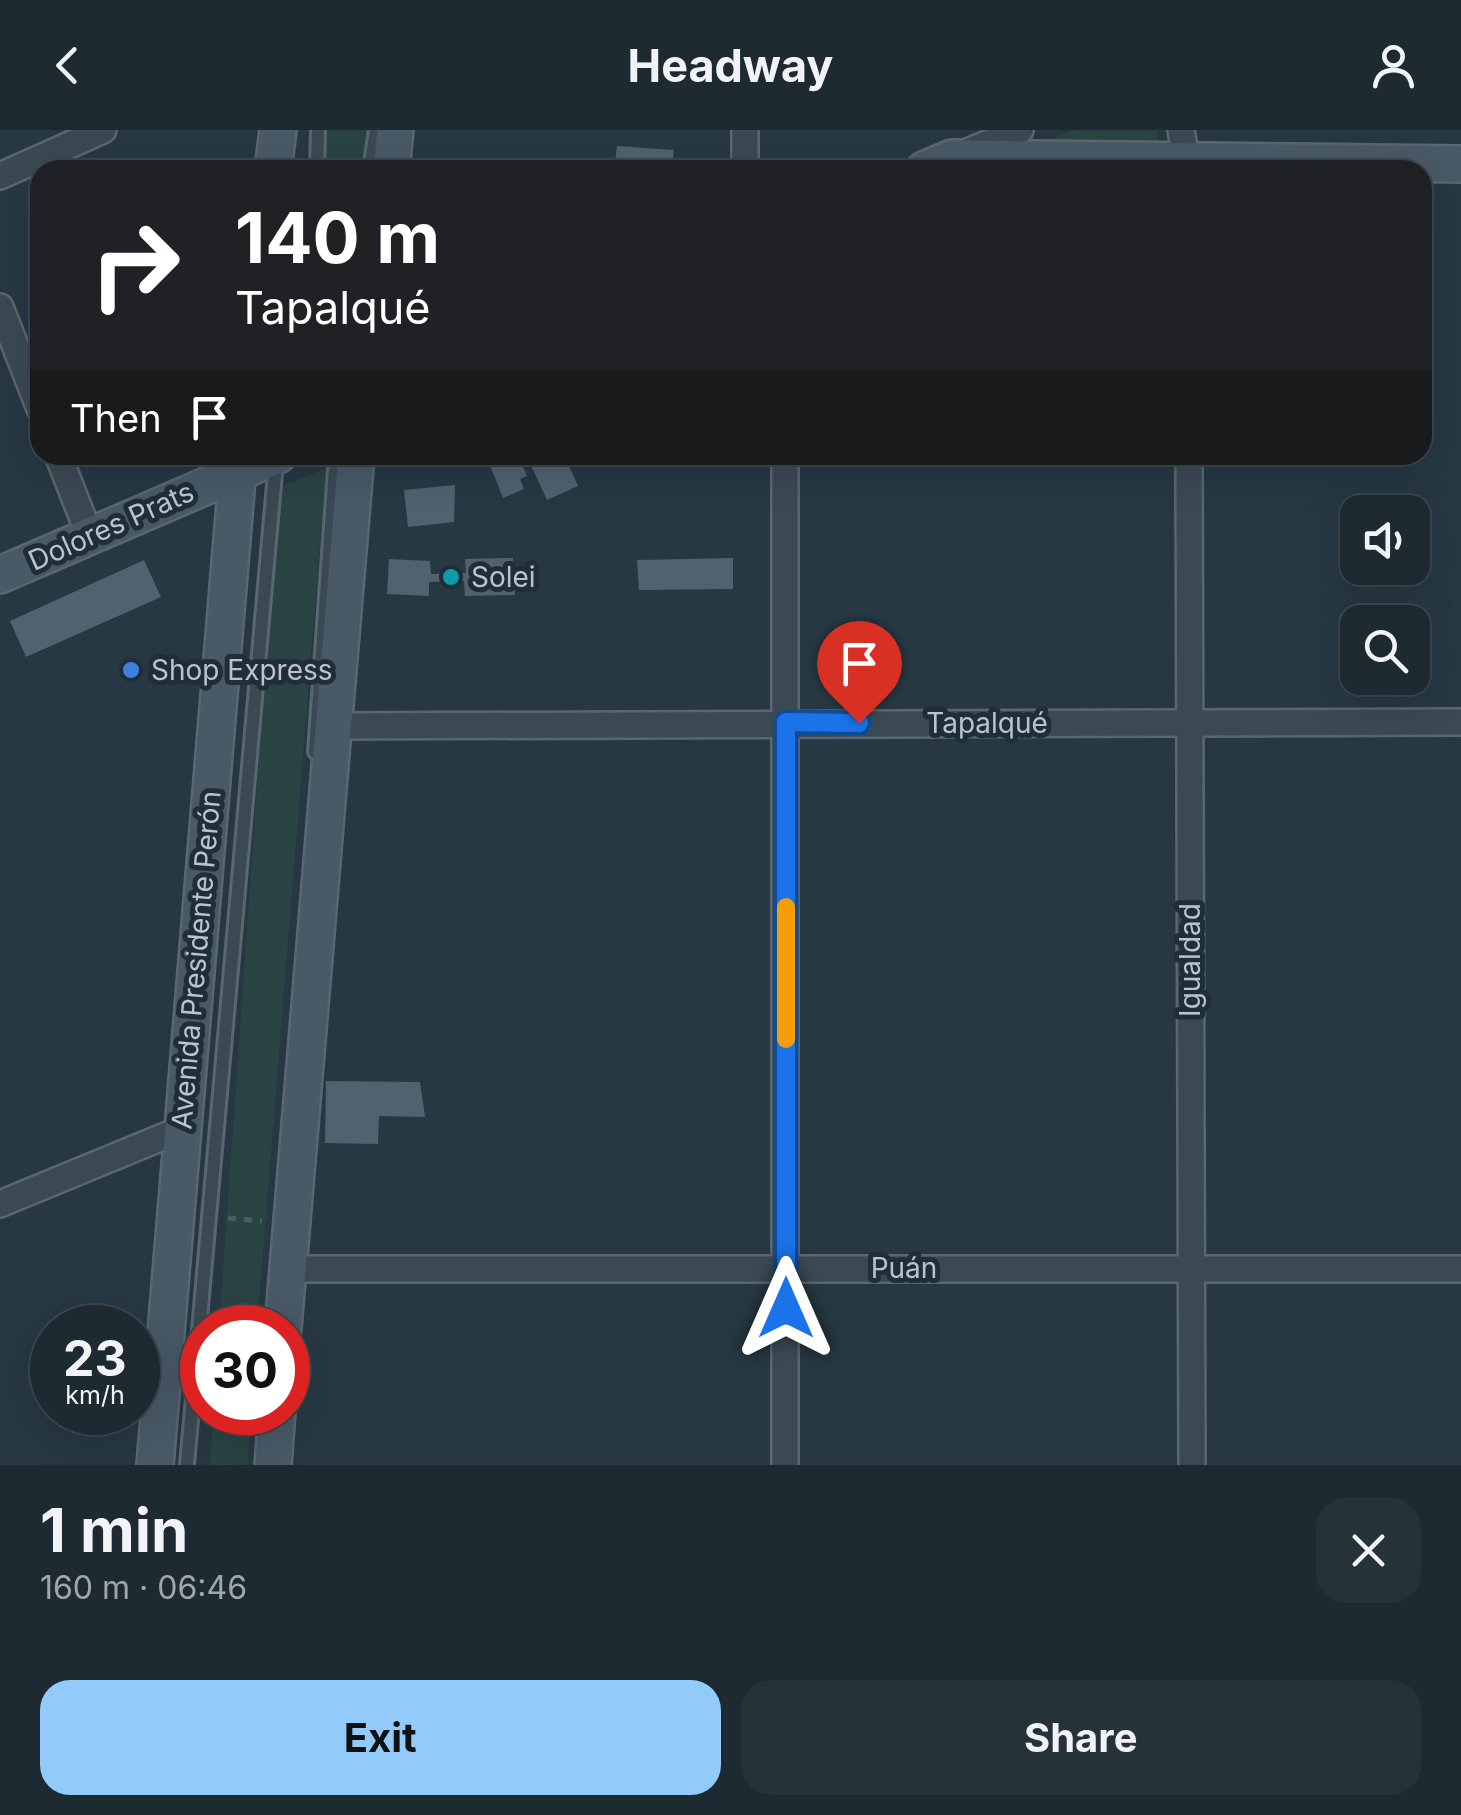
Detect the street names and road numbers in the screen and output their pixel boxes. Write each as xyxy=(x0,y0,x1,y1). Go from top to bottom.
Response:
street label: Dolores Prats xyxy=(23,474,199,578)
street label: Tapalqué xyxy=(926,706,1048,740)
street label: Avenida Presidente Perón xyxy=(164,789,228,1131)
street label: Igualdad xyxy=(1173,903,1207,1017)
street label: Puán xyxy=(871,1251,937,1285)

